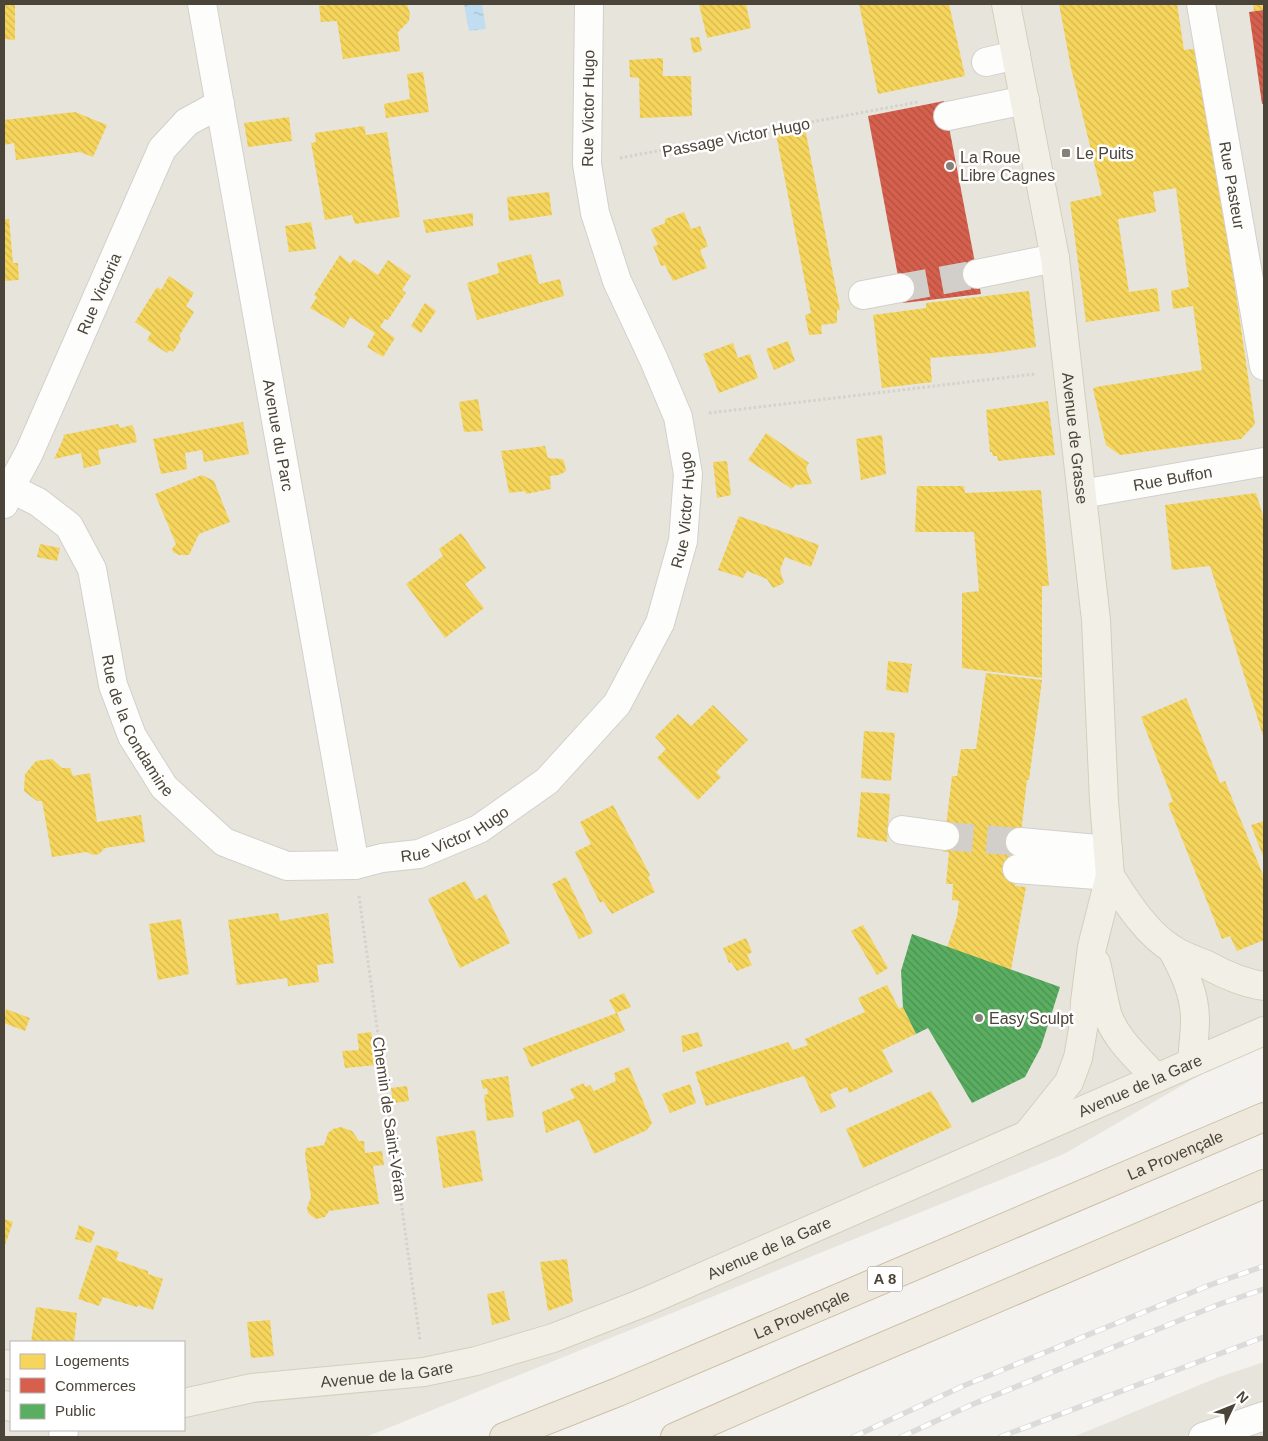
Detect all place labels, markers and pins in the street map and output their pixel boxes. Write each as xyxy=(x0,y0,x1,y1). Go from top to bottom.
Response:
place label: Le Puits xyxy=(1076,145,1134,162)
marker: Le Puits xyxy=(1060,147,1072,159)
place label: La Roue Libre Cagnes xyxy=(960,149,1055,184)
marker: La Roue Libre Cagnes xyxy=(944,160,956,172)
place label: Easy Sculpt xyxy=(989,1010,1074,1027)
marker: Easy Sculpt xyxy=(973,1012,985,1024)

